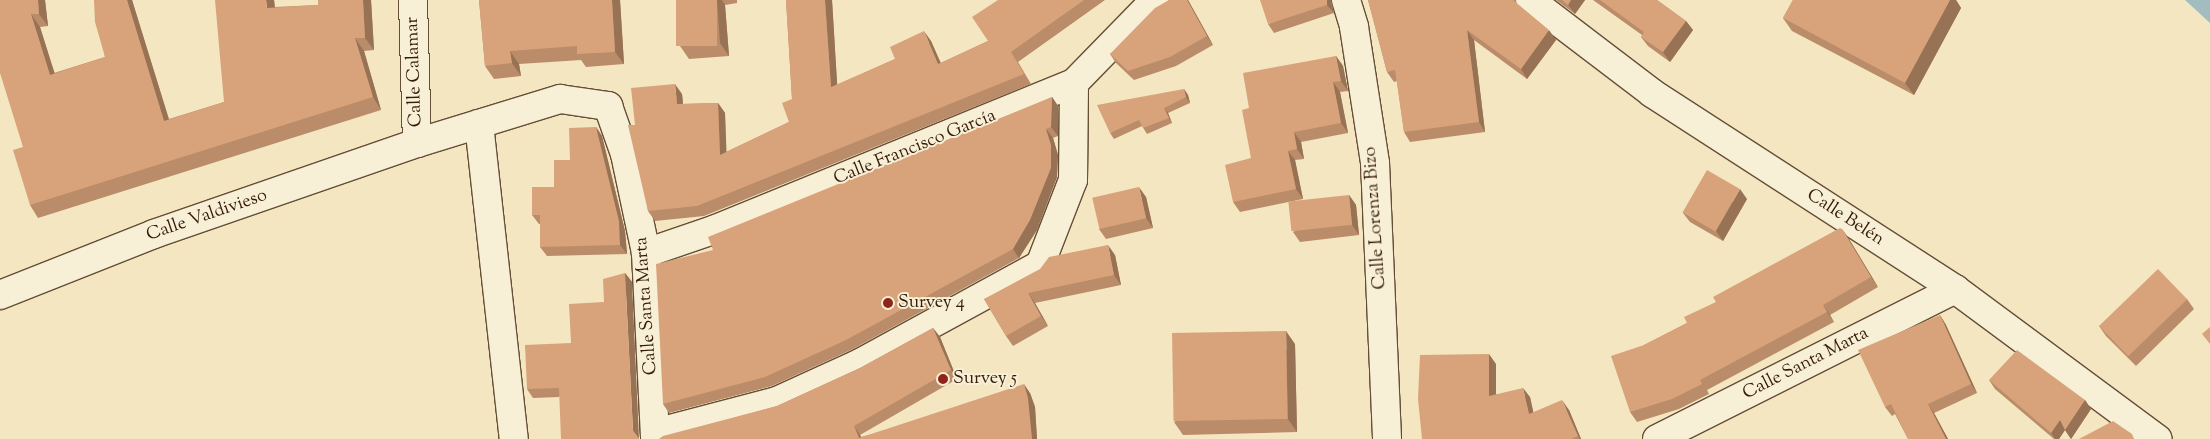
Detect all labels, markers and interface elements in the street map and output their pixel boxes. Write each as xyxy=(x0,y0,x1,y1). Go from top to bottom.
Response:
street label: Calle Calamar xyxy=(402,17,428,127)
street label: Calle Francisco García xyxy=(831,106,999,190)
street label: Calle Lorenza Bizo xyxy=(1360,146,1392,290)
street label: Calle Valdivieso xyxy=(144,185,270,247)
street label: Calle Belén xyxy=(1802,185,1888,251)
street label: Calle Santa Marta xyxy=(631,236,663,376)
place label: Survey 4 xyxy=(898,292,965,314)
marker: Survey 4 xyxy=(882,297,894,309)
street label: Calle Santa Marta xyxy=(1740,323,1872,405)
place label: Survey 5 xyxy=(953,368,1017,390)
marker: Survey 5 xyxy=(937,373,949,385)

